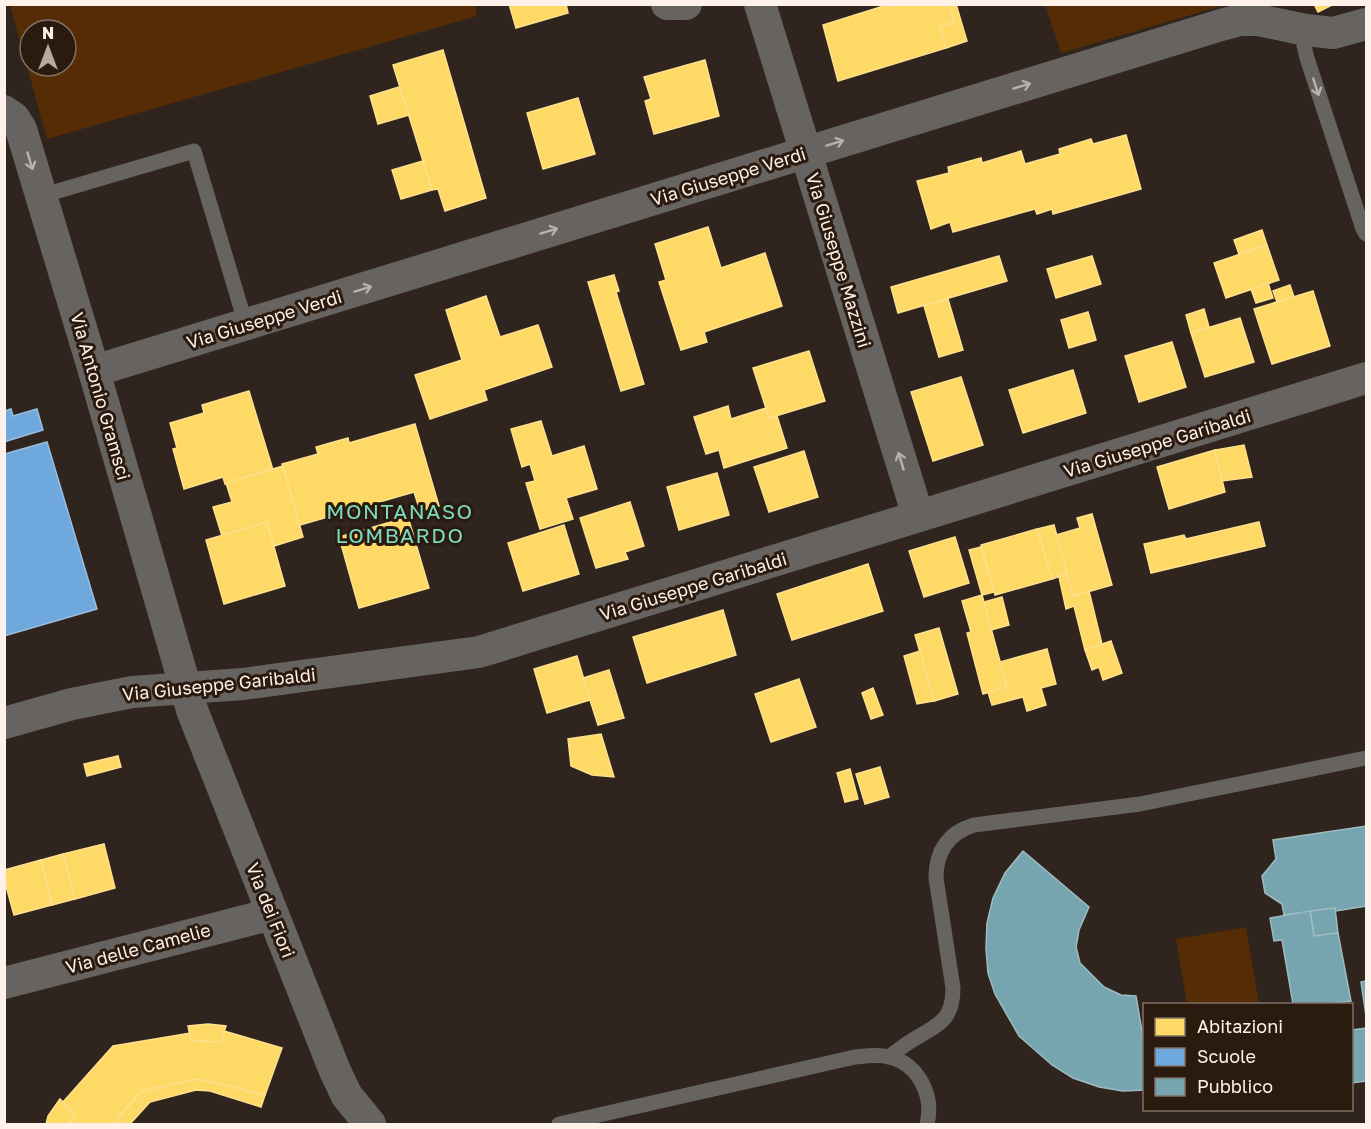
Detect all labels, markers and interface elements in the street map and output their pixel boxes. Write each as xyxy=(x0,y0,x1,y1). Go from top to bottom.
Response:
north arrow xyxy=(18,18,78,78)
text: N xyxy=(42,23,54,43)
one-way arrow xyxy=(1312,77,1323,96)
one-way arrow xyxy=(1012,80,1031,91)
one-way arrow xyxy=(826,137,845,148)
street label: Via Giuseppe Verdi xyxy=(648,142,808,210)
one-way arrow xyxy=(26,151,37,170)
street label: Via Giuseppe Mazzini xyxy=(802,170,876,350)
one-way arrow xyxy=(539,225,558,236)
one-way arrow xyxy=(353,283,372,294)
street label: Via Giuseppe Verdi xyxy=(184,285,344,353)
street label: Via Antonio Gramsci xyxy=(67,310,135,482)
street label: Via Giuseppe Garibaldi xyxy=(1061,404,1253,482)
one-way arrow xyxy=(895,451,906,470)
district label: MONTANASO LOMBARDO xyxy=(326,498,474,548)
street label: Via Giuseppe Garibaldi xyxy=(597,547,789,625)
street label: Via Giuseppe Garibaldi xyxy=(121,663,317,705)
street label: Via dei Fiori xyxy=(242,859,300,961)
street label: Via delle Camelie xyxy=(63,918,213,978)
legend xyxy=(1143,1003,1353,1111)
text: Abitazioni xyxy=(1197,1015,1283,1037)
text: Scuole xyxy=(1197,1045,1256,1067)
text: Pubblico xyxy=(1197,1075,1273,1097)

